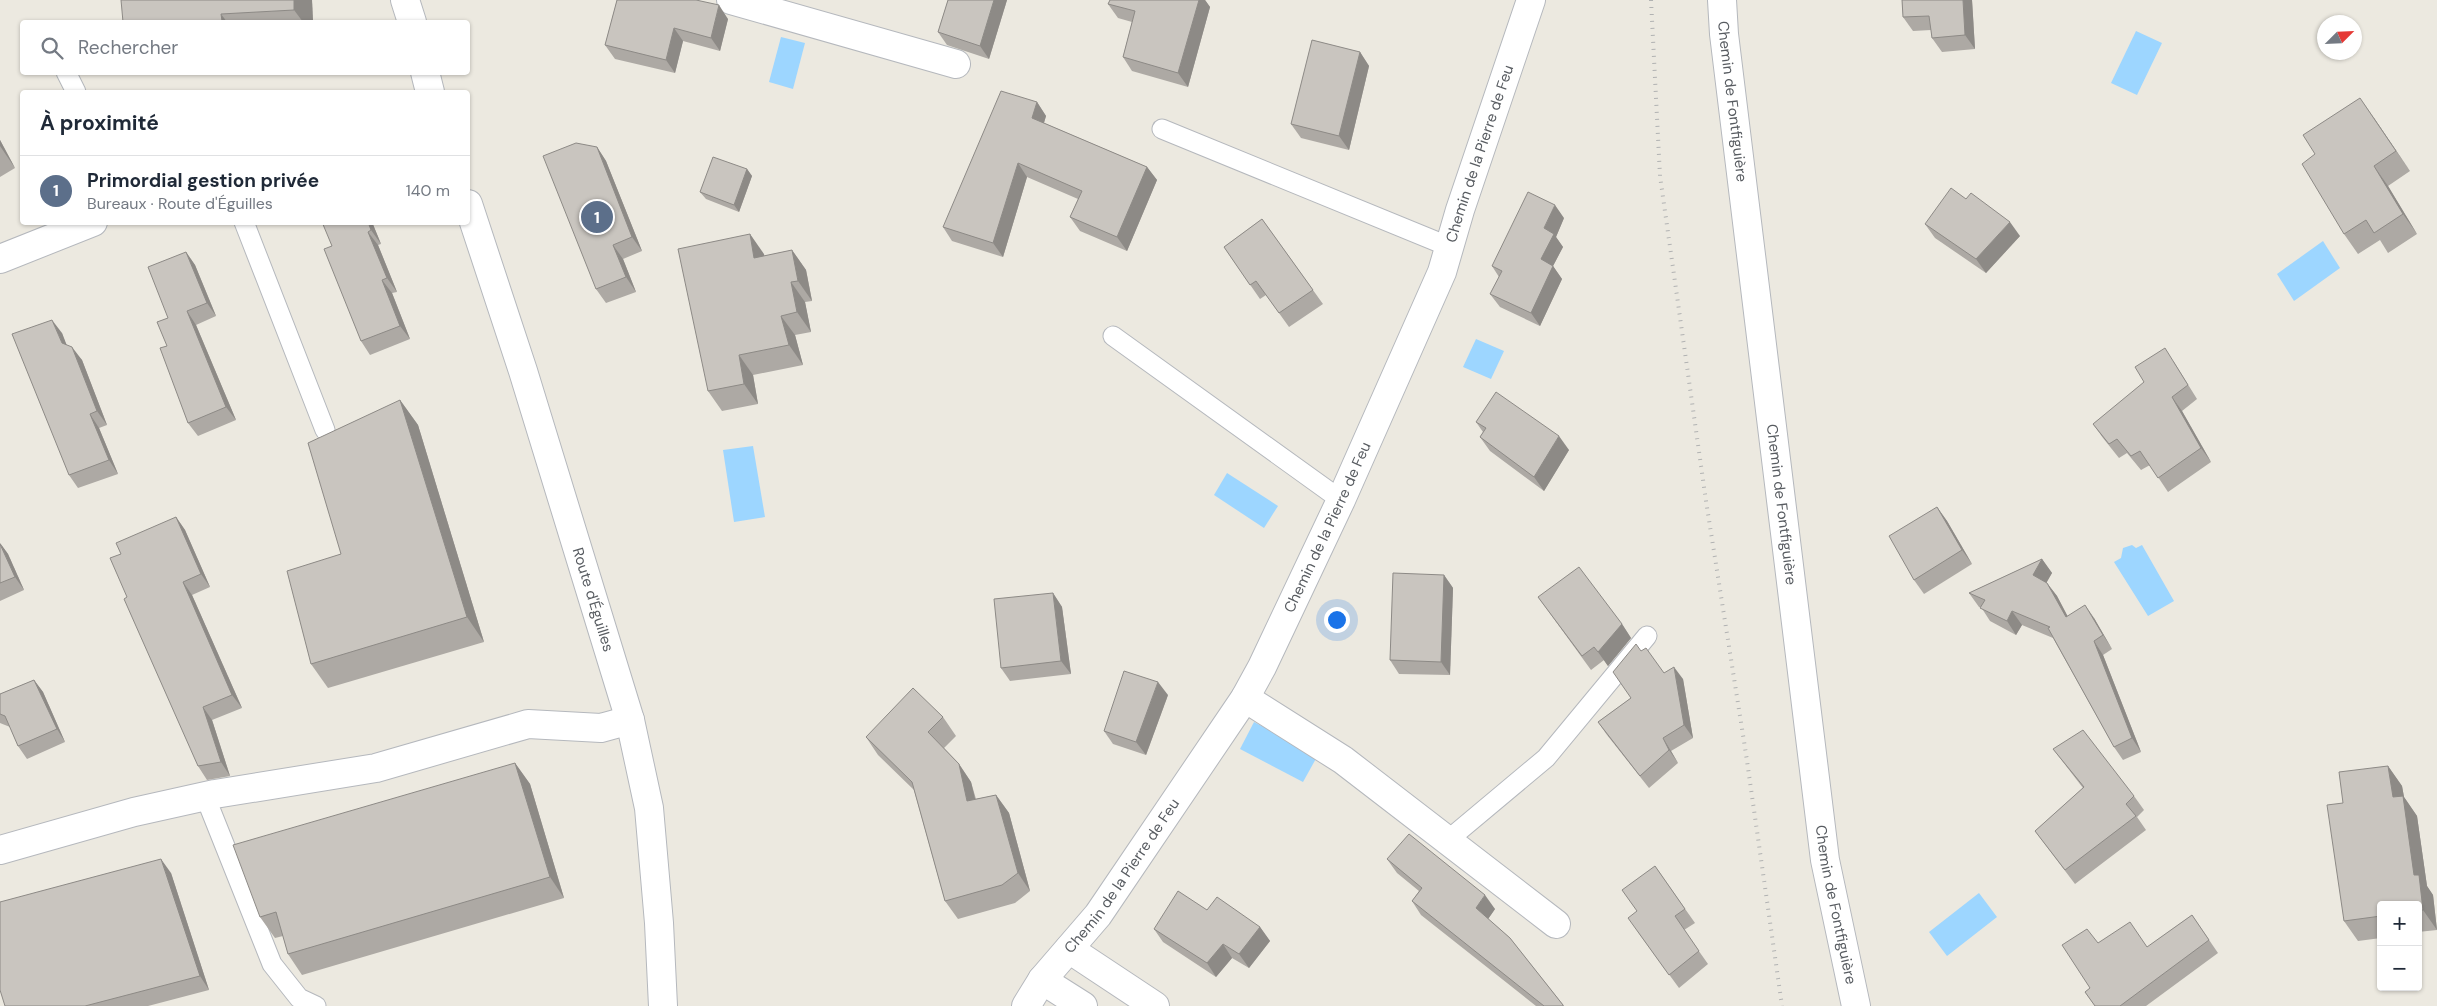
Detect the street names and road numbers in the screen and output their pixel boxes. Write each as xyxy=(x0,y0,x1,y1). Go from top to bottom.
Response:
street label: Chemin de Fontfiguière xyxy=(1713,20,1752,183)
street label: Chemin de la Pierre de Feu xyxy=(1441,62,1518,245)
street label: Chemin de Fontfiguière xyxy=(1762,423,1801,586)
street label: Chemin de la Pierre de Feu xyxy=(1279,439,1375,616)
street label: Route d'Éguilles xyxy=(568,545,618,654)
street label: Chemin de la Pierre de Feu xyxy=(1060,795,1184,957)
street label: Chemin de Fontfiguière xyxy=(1811,824,1861,986)

